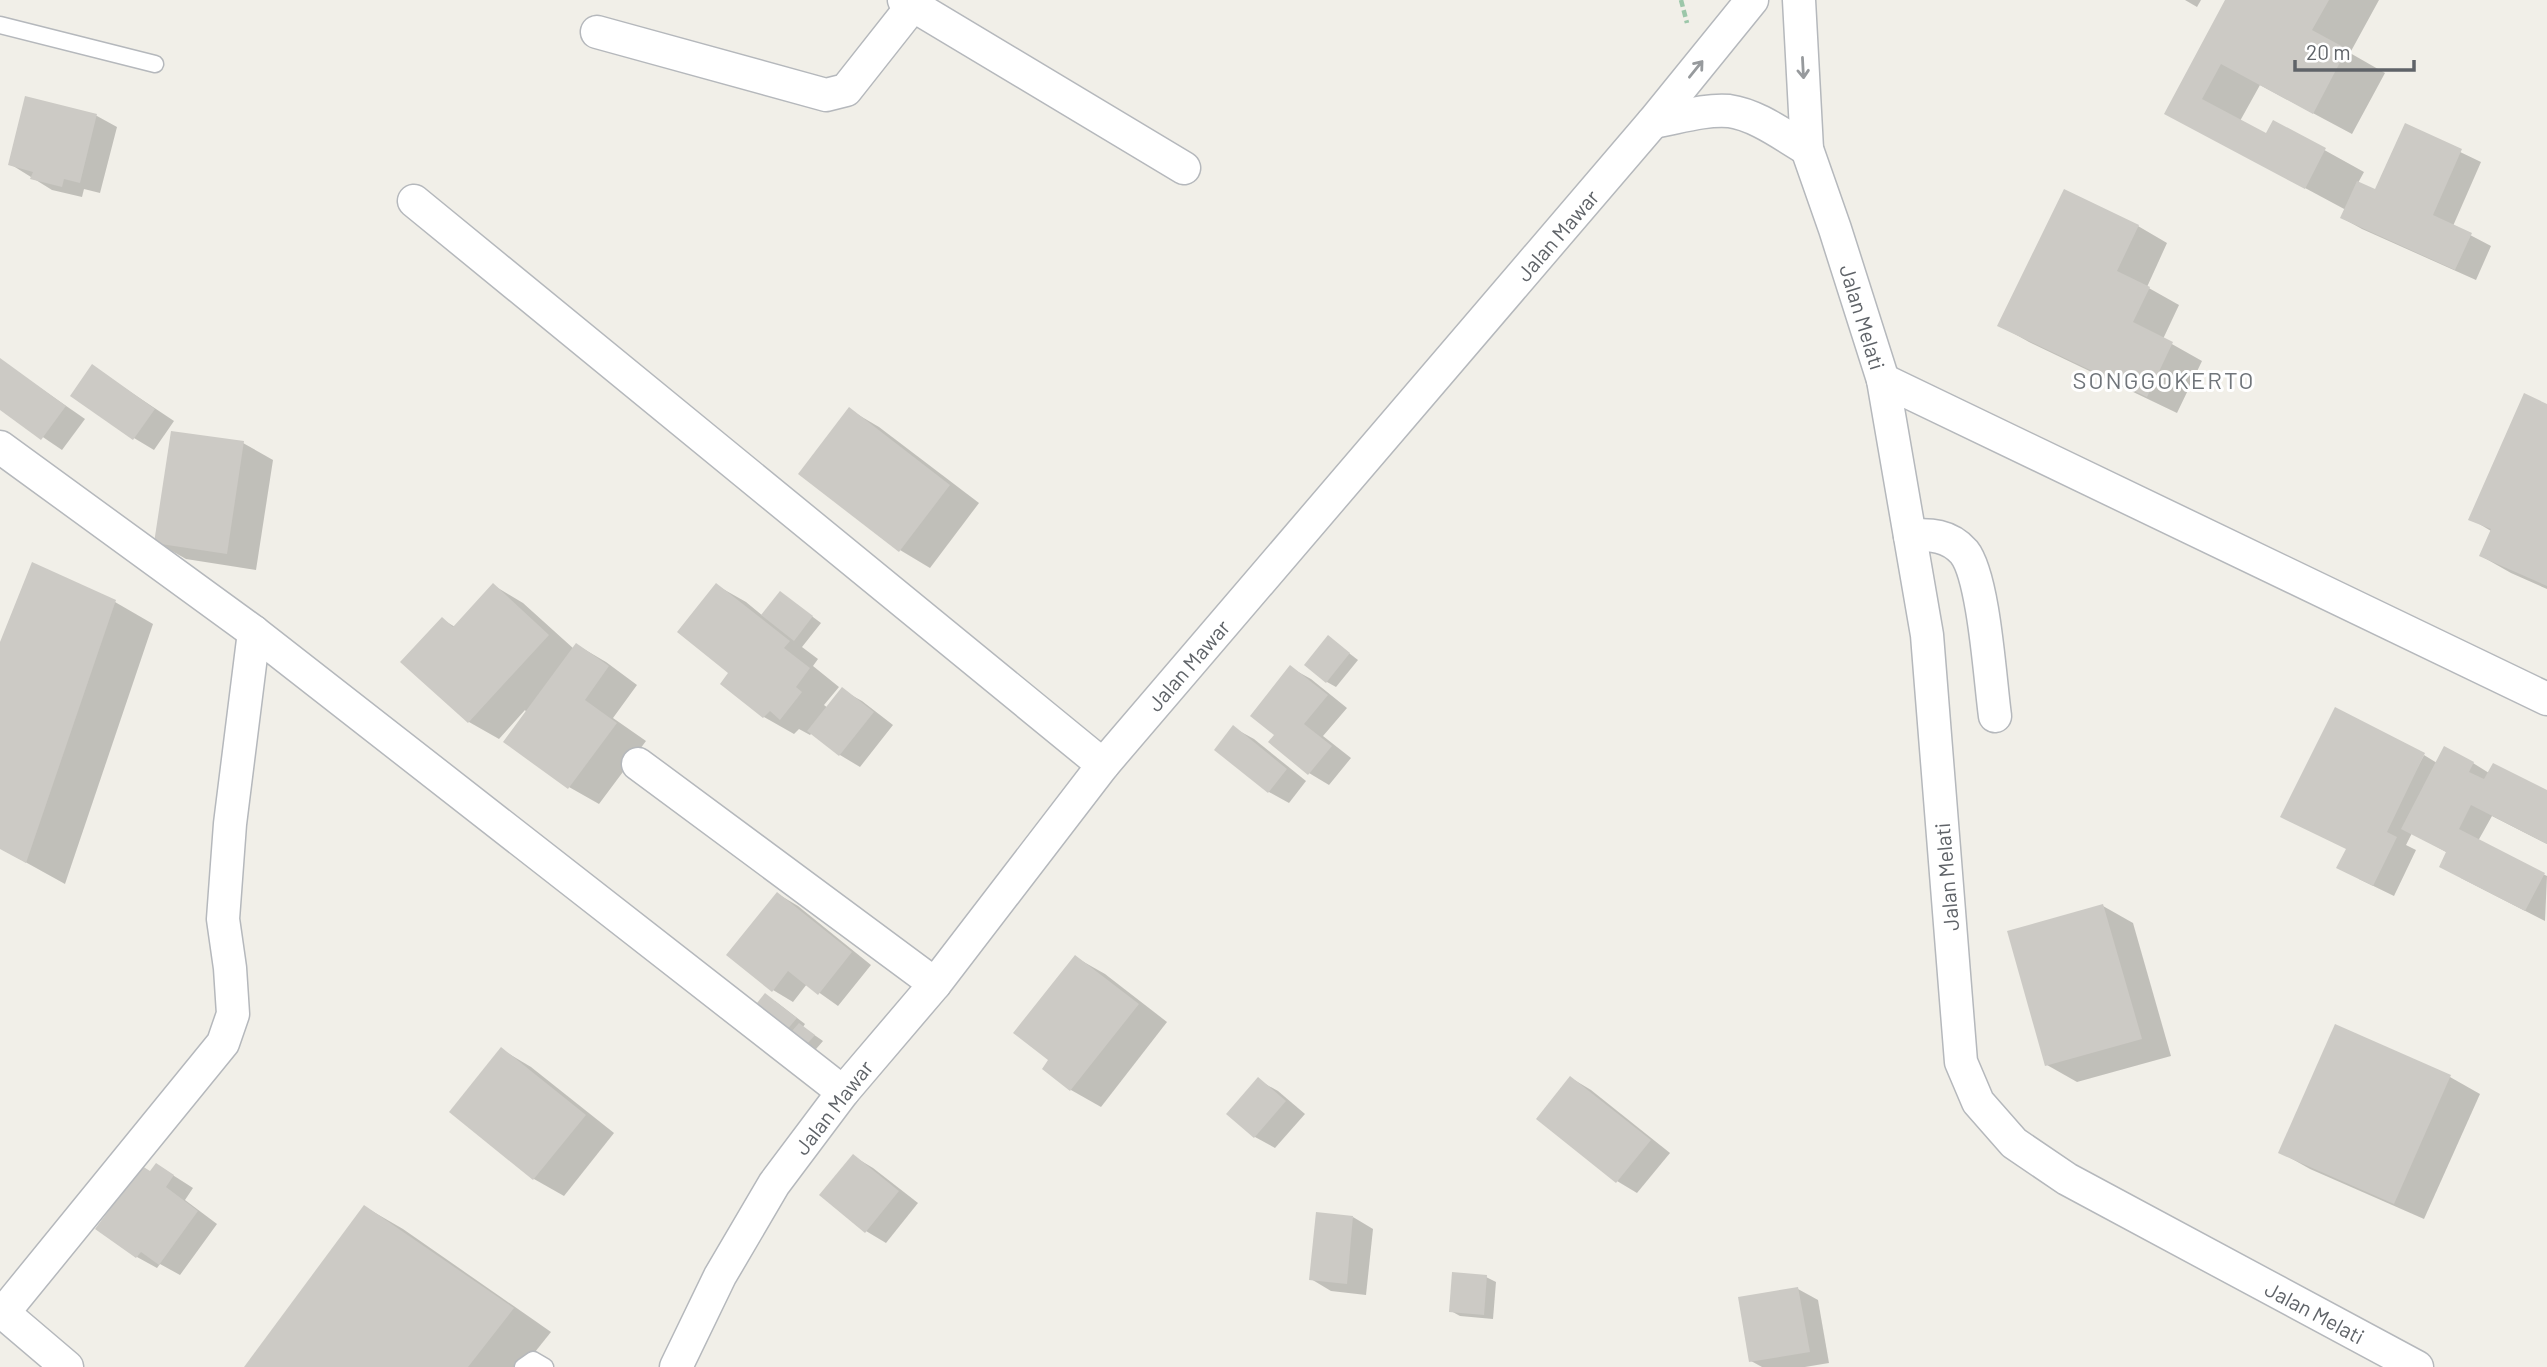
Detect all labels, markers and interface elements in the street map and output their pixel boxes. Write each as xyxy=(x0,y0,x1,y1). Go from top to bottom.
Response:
scale bar xyxy=(2295,28,2414,72)
text: 20 m xyxy=(2306,39,2351,64)
one-way arrow xyxy=(1796,56,1809,79)
one-way arrow xyxy=(1689,61,1704,79)
street label: Jalan Mawar xyxy=(1511,184,1604,286)
street label: Jalan Melati xyxy=(1835,261,1891,373)
district label: SONGGOKERTO xyxy=(2073,365,2255,394)
street label: Jalan Mawar xyxy=(1142,614,1235,716)
street label: Jalan Melati xyxy=(1929,822,1963,932)
street label: Jalan Mawar xyxy=(788,1055,878,1159)
street label: Jalan Melati xyxy=(2261,1275,2369,1349)

